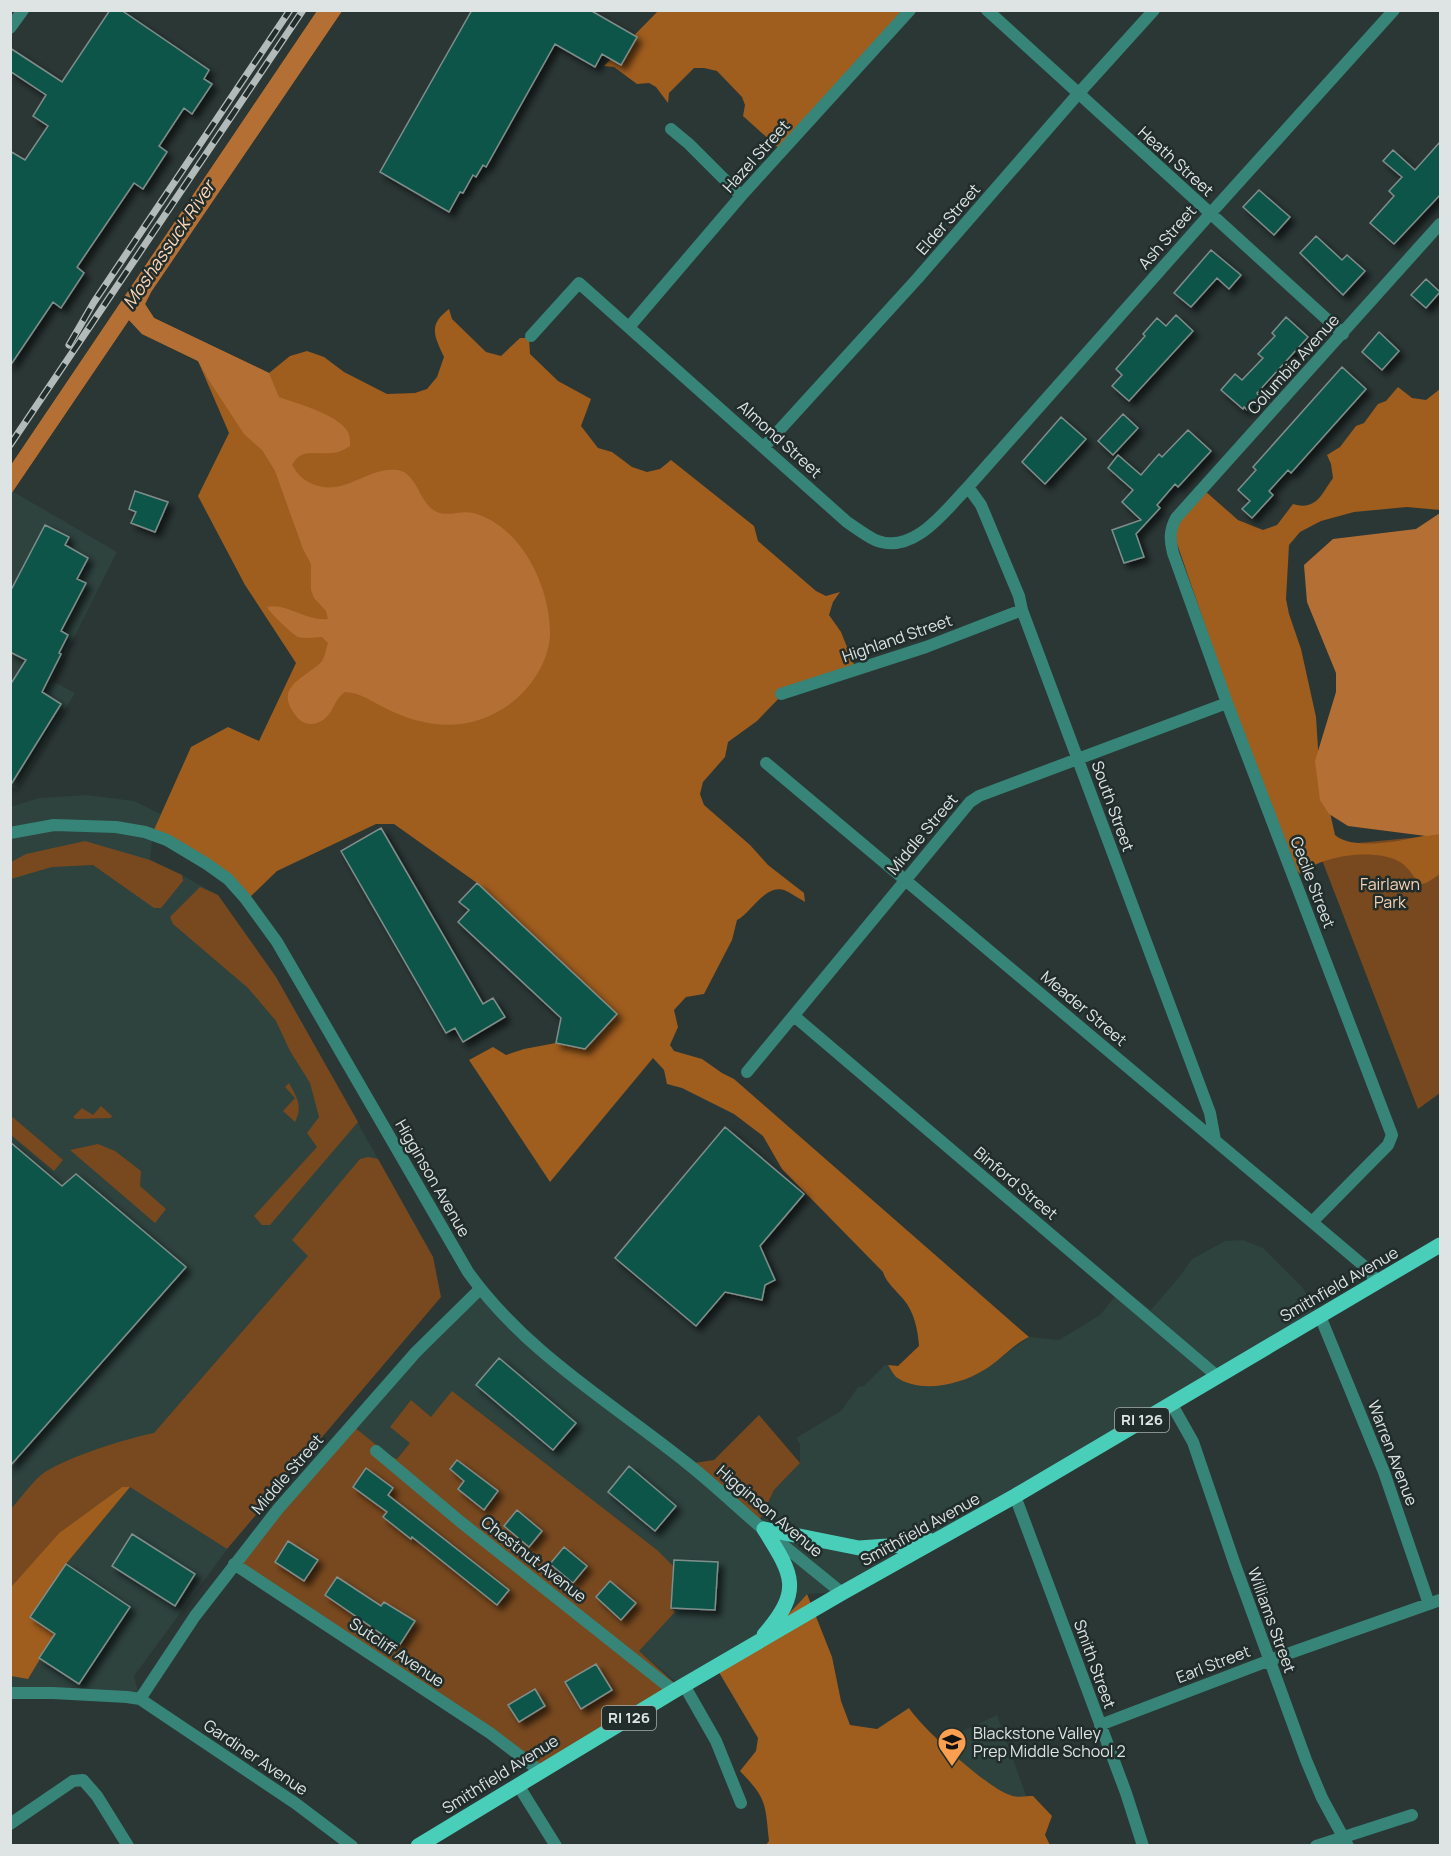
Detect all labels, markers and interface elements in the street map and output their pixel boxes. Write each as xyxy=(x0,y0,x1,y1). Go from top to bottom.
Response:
street label: Hazel Street xyxy=(717,115,795,197)
street label: Heath Street xyxy=(1133,121,1219,201)
water label: Moshassuck River xyxy=(116,174,221,313)
street label: Elder Street xyxy=(911,179,985,259)
street label: Ash Street xyxy=(1133,200,1201,274)
street label: Columbia Avenue xyxy=(1242,309,1344,419)
street label: Almond Street xyxy=(733,395,827,483)
street label: Highland Street xyxy=(839,609,955,667)
street label: South Street xyxy=(1086,758,1140,854)
street label: Middle Street xyxy=(882,789,962,879)
street label: Cecile Street xyxy=(1285,833,1341,931)
park label: Fairlawn Park xyxy=(1360,873,1420,913)
street label: Meader Street xyxy=(1036,965,1132,1051)
street label: Higginson Avenue xyxy=(390,1115,476,1241)
street label: Binford Street xyxy=(969,1141,1063,1225)
street label: Smithfield Avenue xyxy=(1276,1241,1402,1327)
street label: Warren Avenue xyxy=(1363,1397,1423,1509)
road number: RI 126 xyxy=(1115,1408,1169,1432)
street label: Middle Street xyxy=(246,1429,328,1519)
street label: Higginson Avenue xyxy=(712,1460,828,1562)
street label: Smithfield Avenue xyxy=(856,1487,984,1571)
street label: Chestnut Avenue xyxy=(477,1511,591,1607)
street label: Williams Street xyxy=(1243,1564,1301,1676)
street label: Sutcliff Avenue xyxy=(345,1612,449,1692)
street label: Smith Street xyxy=(1069,1616,1121,1712)
street label: Earl Street xyxy=(1173,1640,1253,1688)
road number: RI 126 xyxy=(602,1706,656,1730)
street label: Gardiner Avenue xyxy=(199,1714,313,1800)
place label: Blackstone Valley Prep Middle School 2 xyxy=(973,1722,1126,1762)
school or university icon: Blackstone Valley Prep Middle School 2 xyxy=(936,1726,968,1768)
street label: Smithfield Avenue xyxy=(438,1729,562,1819)

